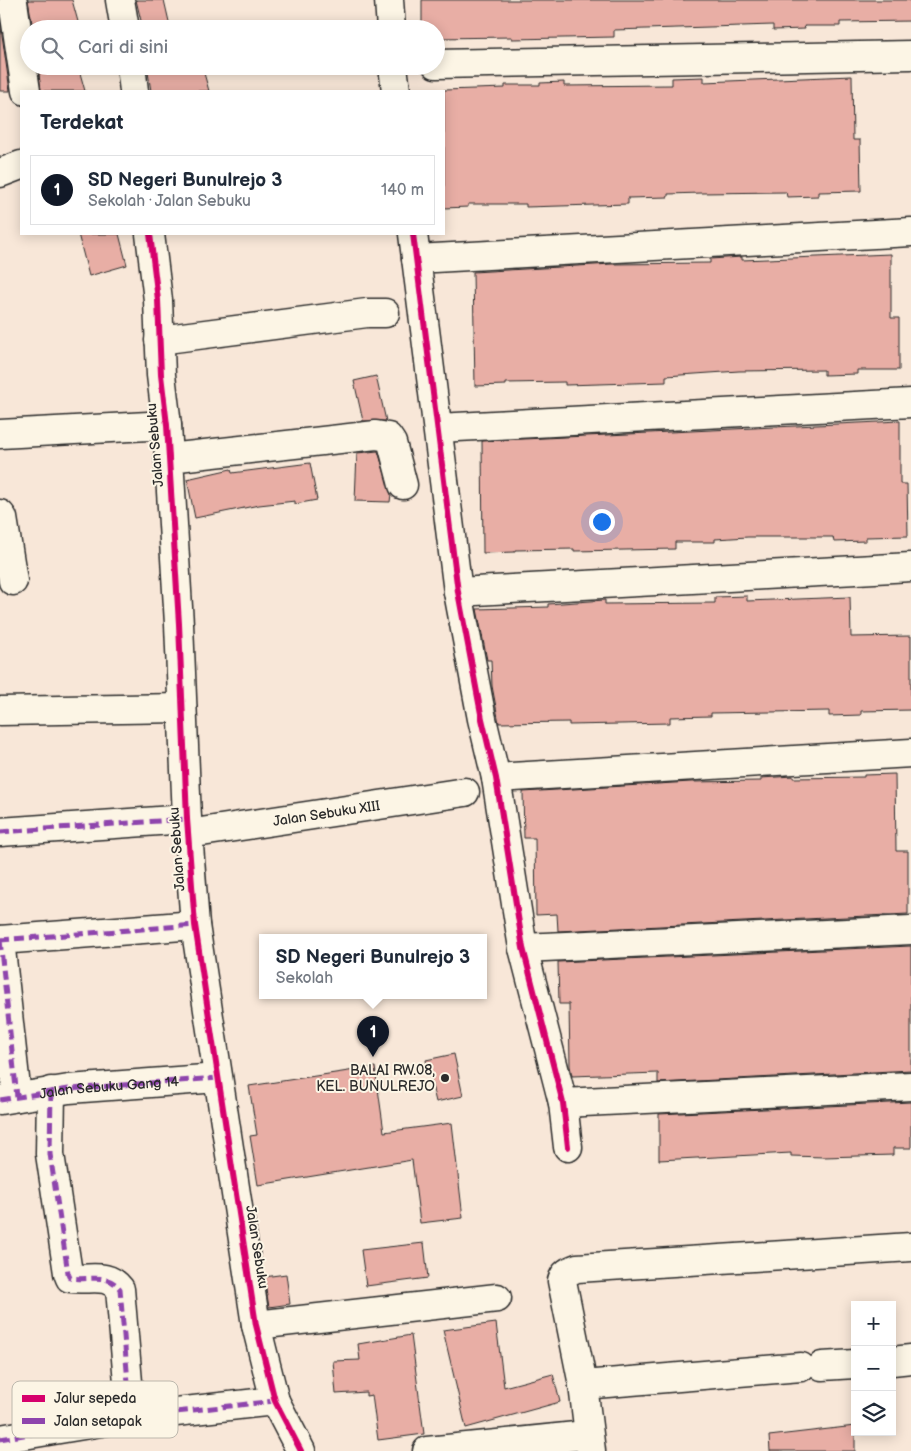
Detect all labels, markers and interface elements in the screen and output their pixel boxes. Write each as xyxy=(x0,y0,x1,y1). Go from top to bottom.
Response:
search box xyxy=(20,20,445,75)
icon: search xyxy=(38,34,66,62)
text: Cari di sini xyxy=(78,36,168,59)
text: Terdekat xyxy=(40,110,124,135)
text: SD Negeri Bunulrejo 3 xyxy=(88,169,282,192)
text: 1 xyxy=(54,181,60,200)
text: 140 m xyxy=(381,181,424,200)
text: Sekolah · Jalan Sebuku xyxy=(88,192,251,211)
street label: Jalan Sebuku xyxy=(143,402,167,488)
your location xyxy=(589,509,615,535)
street label: Jalan Sebuku XIII xyxy=(272,796,381,830)
street label: Jalan Sebuku xyxy=(166,806,188,892)
popup xyxy=(259,934,487,999)
text: SD Negeri Bunulrejo 3 xyxy=(276,946,470,969)
text: Sekolah xyxy=(276,969,333,988)
pin: 1 xyxy=(357,1016,389,1057)
place label: BALAI RW.08, KEL. BUNULREJO xyxy=(316,1062,435,1095)
street label: Jalan Sebuku Gang 14 xyxy=(38,1072,180,1102)
marker: BALAI RW.08, KEL. BUNULREJO xyxy=(439,1072,451,1084)
street label: Jalan Sebuku xyxy=(242,1204,272,1290)
map controls xyxy=(851,1301,896,1436)
button: + xyxy=(851,1301,896,1346)
button: − xyxy=(851,1346,896,1391)
legend xyxy=(12,1381,178,1438)
text: Jalur sepeda xyxy=(54,1390,136,1407)
button: layers xyxy=(851,1391,896,1436)
text: Jalan setapak xyxy=(54,1413,142,1430)

